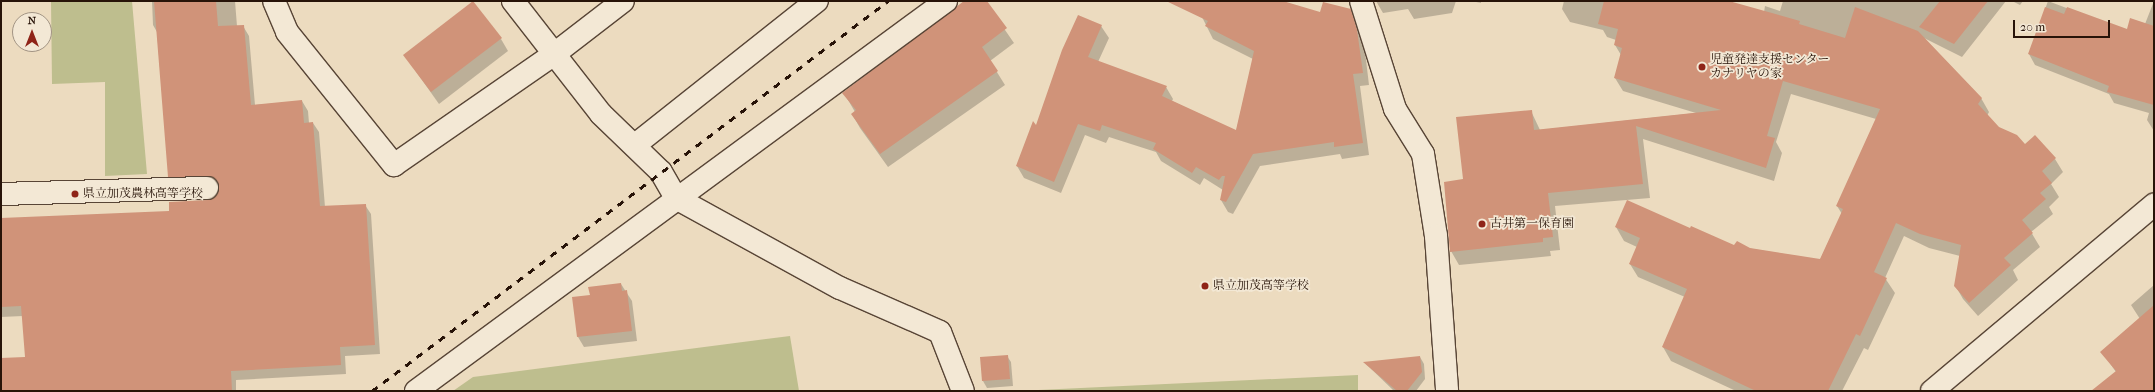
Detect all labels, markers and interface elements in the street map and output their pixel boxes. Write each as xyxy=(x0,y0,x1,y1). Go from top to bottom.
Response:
north arrow xyxy=(12,12,52,52)
scale bar xyxy=(2015,12,2112,38)
text: N xyxy=(28,14,36,27)
text: 20 m xyxy=(2020,20,2045,34)
place label: 児童発達支援センター カナリヤの家 xyxy=(1710,53,1830,81)
marker: 児童発達支援センター カナリヤの家 xyxy=(1697,62,1707,72)
place label: 県立加茂農林高等学校 xyxy=(83,187,203,201)
marker: 県立加茂農林高等学校 xyxy=(70,189,80,199)
place label: 古井第一保育園 xyxy=(1490,217,1574,231)
marker: 古井第一保育園 xyxy=(1477,219,1487,229)
place label: 県立加茂高等学校 xyxy=(1213,279,1309,293)
marker: 県立加茂高等学校 xyxy=(1200,281,1210,291)

